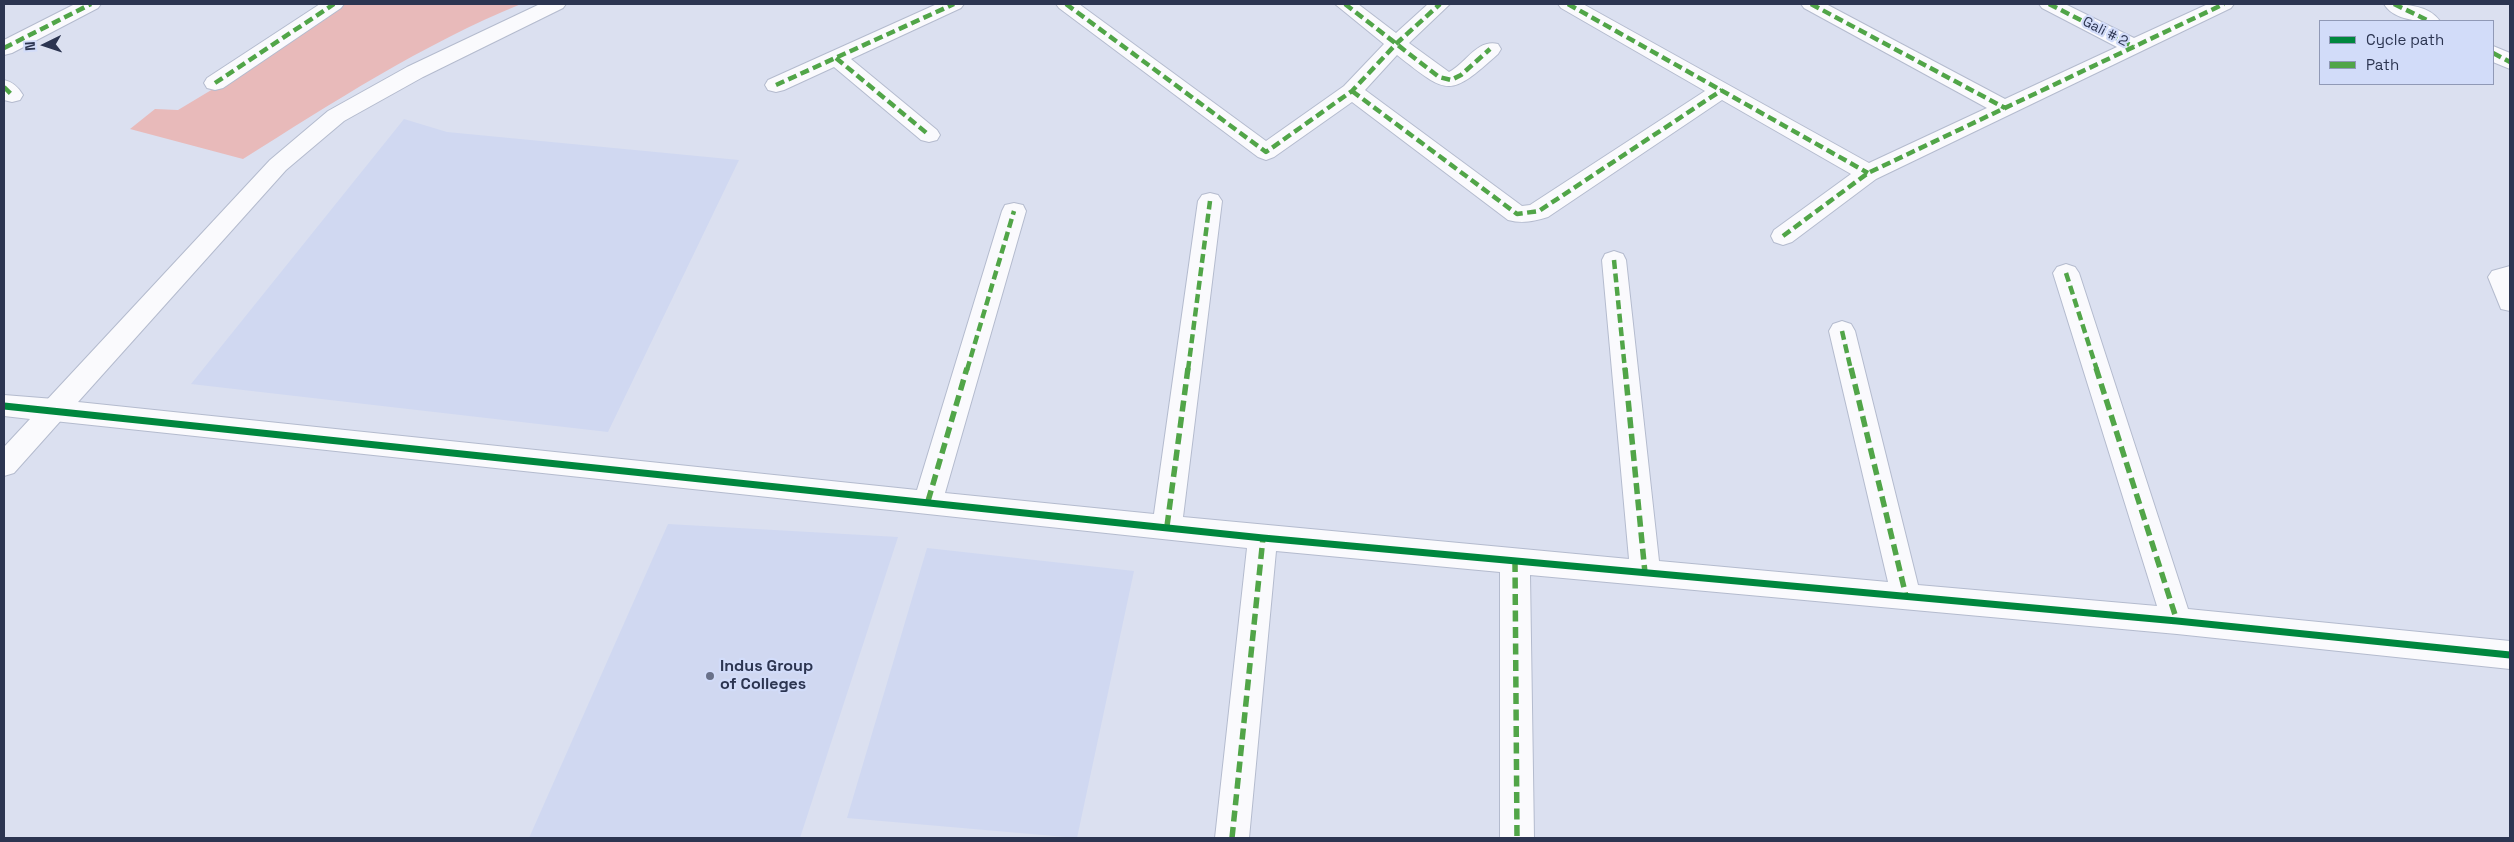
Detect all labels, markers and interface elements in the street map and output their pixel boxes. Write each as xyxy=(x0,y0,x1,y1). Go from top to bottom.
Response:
street label: Gali # 2 xyxy=(2080,13,2130,51)
north arrow xyxy=(20,20,70,70)
legend xyxy=(2319,20,2494,85)
text: Cycle path xyxy=(2366,30,2444,49)
text: N xyxy=(21,41,39,51)
text: Path xyxy=(2366,55,2399,74)
place label: Indus Group of Colleges xyxy=(720,657,813,695)
marker: Indus Group of Colleges xyxy=(704,670,716,682)

